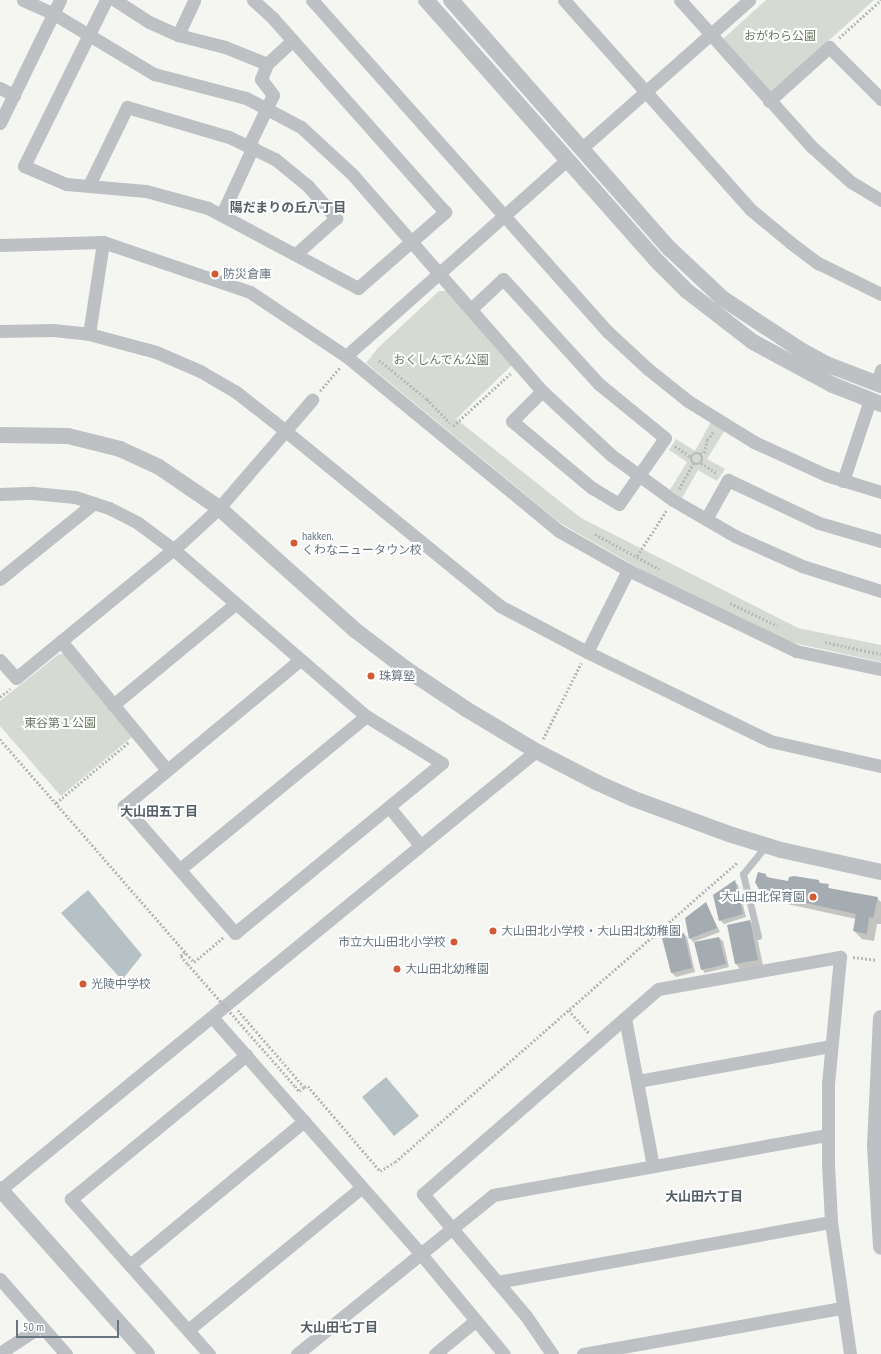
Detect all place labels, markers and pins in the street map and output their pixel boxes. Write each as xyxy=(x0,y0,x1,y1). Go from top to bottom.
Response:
place label: 防災倉庫 xyxy=(223,267,271,281)
marker: 防災倉庫 xyxy=(210,269,220,279)
place label: hakken. くわなニュータウン校 xyxy=(302,529,422,557)
marker: hakken. くわなニュータウン校 xyxy=(289,538,299,548)
place label: 珠算塾 xyxy=(379,669,415,683)
marker: 珠算塾 xyxy=(366,671,376,681)
place label: 大山田北保育園 xyxy=(721,890,805,904)
marker: 大山田北保育園 xyxy=(808,892,818,902)
place label: 大山田北小学校・大山田北幼稚園 xyxy=(501,924,681,938)
marker: 大山田北小学校・大山田北幼稚園 xyxy=(488,926,498,936)
place label: 市立大山田北小学校 xyxy=(338,935,446,949)
marker: 市立大山田北小学校 xyxy=(449,937,459,947)
place label: 大山田北幼稚園 xyxy=(405,962,489,976)
marker: 大山田北幼稚園 xyxy=(392,964,402,974)
place label: 光陵中学校 xyxy=(91,977,151,991)
marker: 光陵中学校 xyxy=(78,979,88,989)

